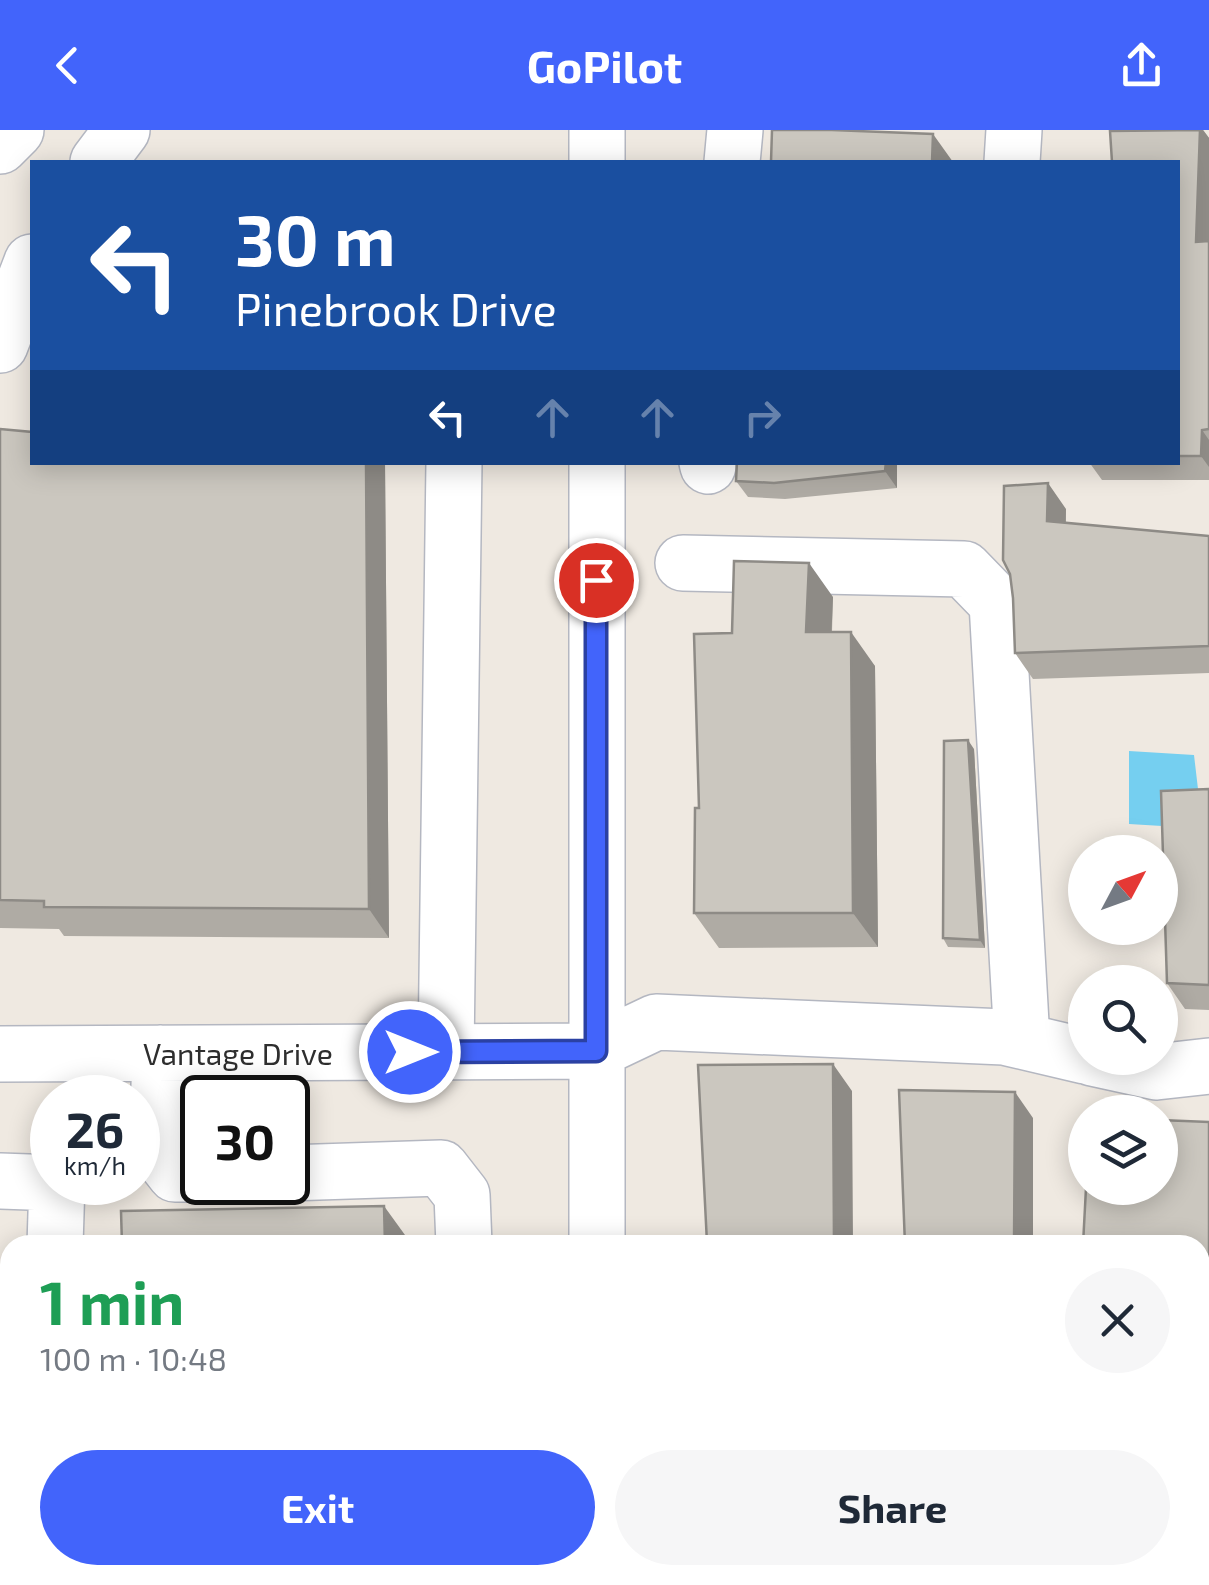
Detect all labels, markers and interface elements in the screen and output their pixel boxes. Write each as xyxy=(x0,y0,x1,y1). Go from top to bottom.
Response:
icon: back xyxy=(40,38,95,93)
text: GoPilot xyxy=(527,38,682,92)
icon: share xyxy=(1114,38,1169,93)
text: 30 m xyxy=(235,196,396,280)
icon: left xyxy=(70,200,200,330)
text: Pinebrook Drive xyxy=(235,281,557,335)
icon: left xyxy=(420,390,475,445)
icon: ahead xyxy=(525,390,580,445)
icon: ahead xyxy=(630,390,685,445)
icon: right xyxy=(735,390,790,445)
pin xyxy=(554,538,639,623)
icon: arrive xyxy=(569,553,624,608)
north arrow xyxy=(1068,835,1178,945)
map controls xyxy=(1068,835,1178,1205)
button: search xyxy=(1068,965,1178,1075)
position arrow xyxy=(358,1000,462,1104)
street label: Vantage Drive xyxy=(143,1035,333,1071)
speed limit sign: 30 xyxy=(180,1075,310,1205)
button: layers xyxy=(1068,1095,1178,1205)
text: 26 xyxy=(66,1098,124,1158)
text: km/h xyxy=(64,1150,126,1180)
text: 1 min xyxy=(40,1265,184,1337)
button: close xyxy=(1065,1268,1170,1373)
text: 100 m · 10:48 xyxy=(40,1339,227,1377)
button: Exit xyxy=(40,1450,595,1565)
button: Share xyxy=(615,1450,1170,1565)

